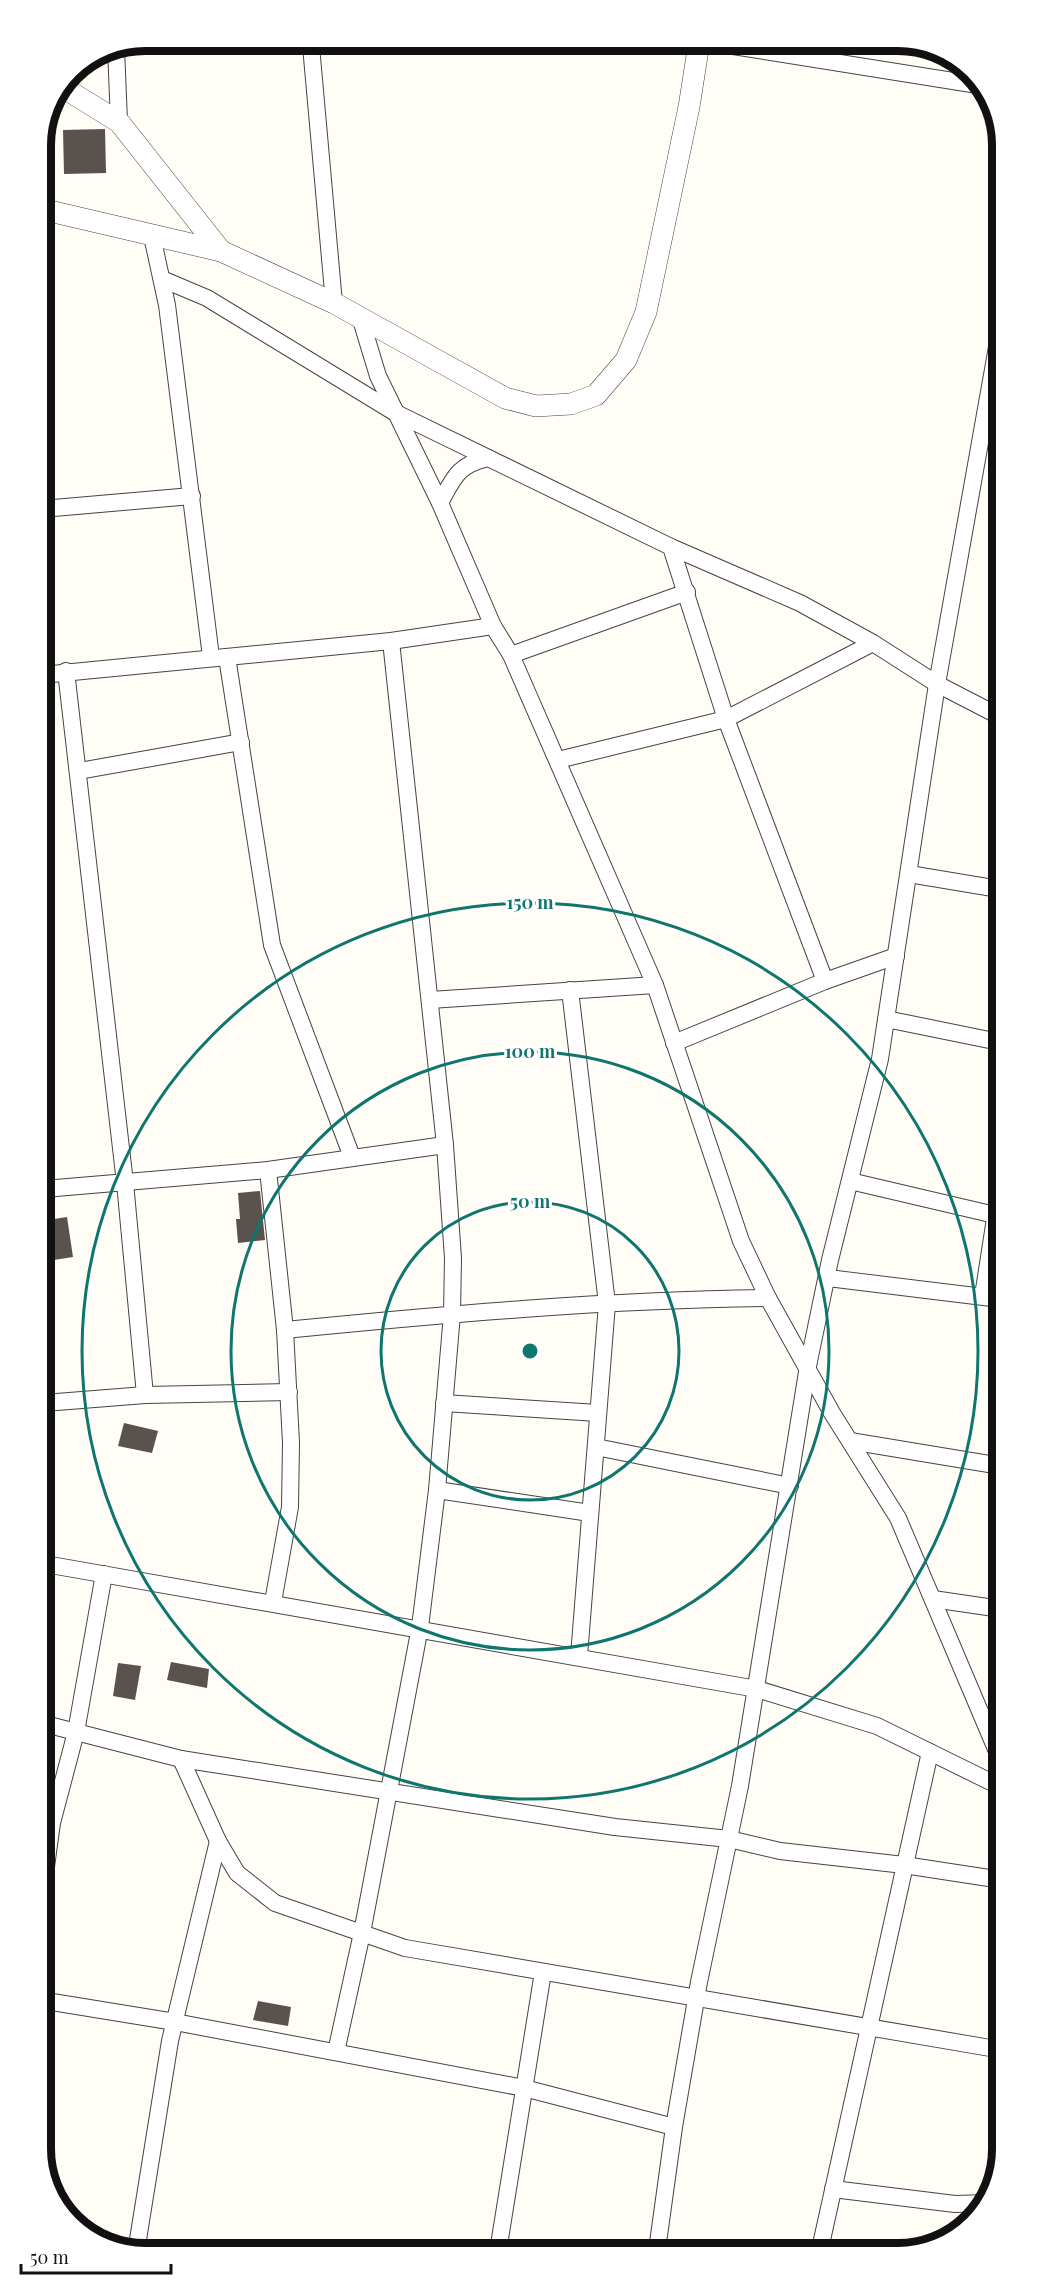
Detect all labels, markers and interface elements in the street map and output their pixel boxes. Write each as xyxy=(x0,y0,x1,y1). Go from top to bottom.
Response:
text: 150 m xyxy=(506,890,554,914)
text: 100 m xyxy=(505,1039,556,1063)
text: 50 m xyxy=(510,1189,551,1213)
centre of rings xyxy=(520,1341,540,1361)
scale bar xyxy=(21,2237,171,2275)
text: 50 m xyxy=(30,2245,69,2269)

